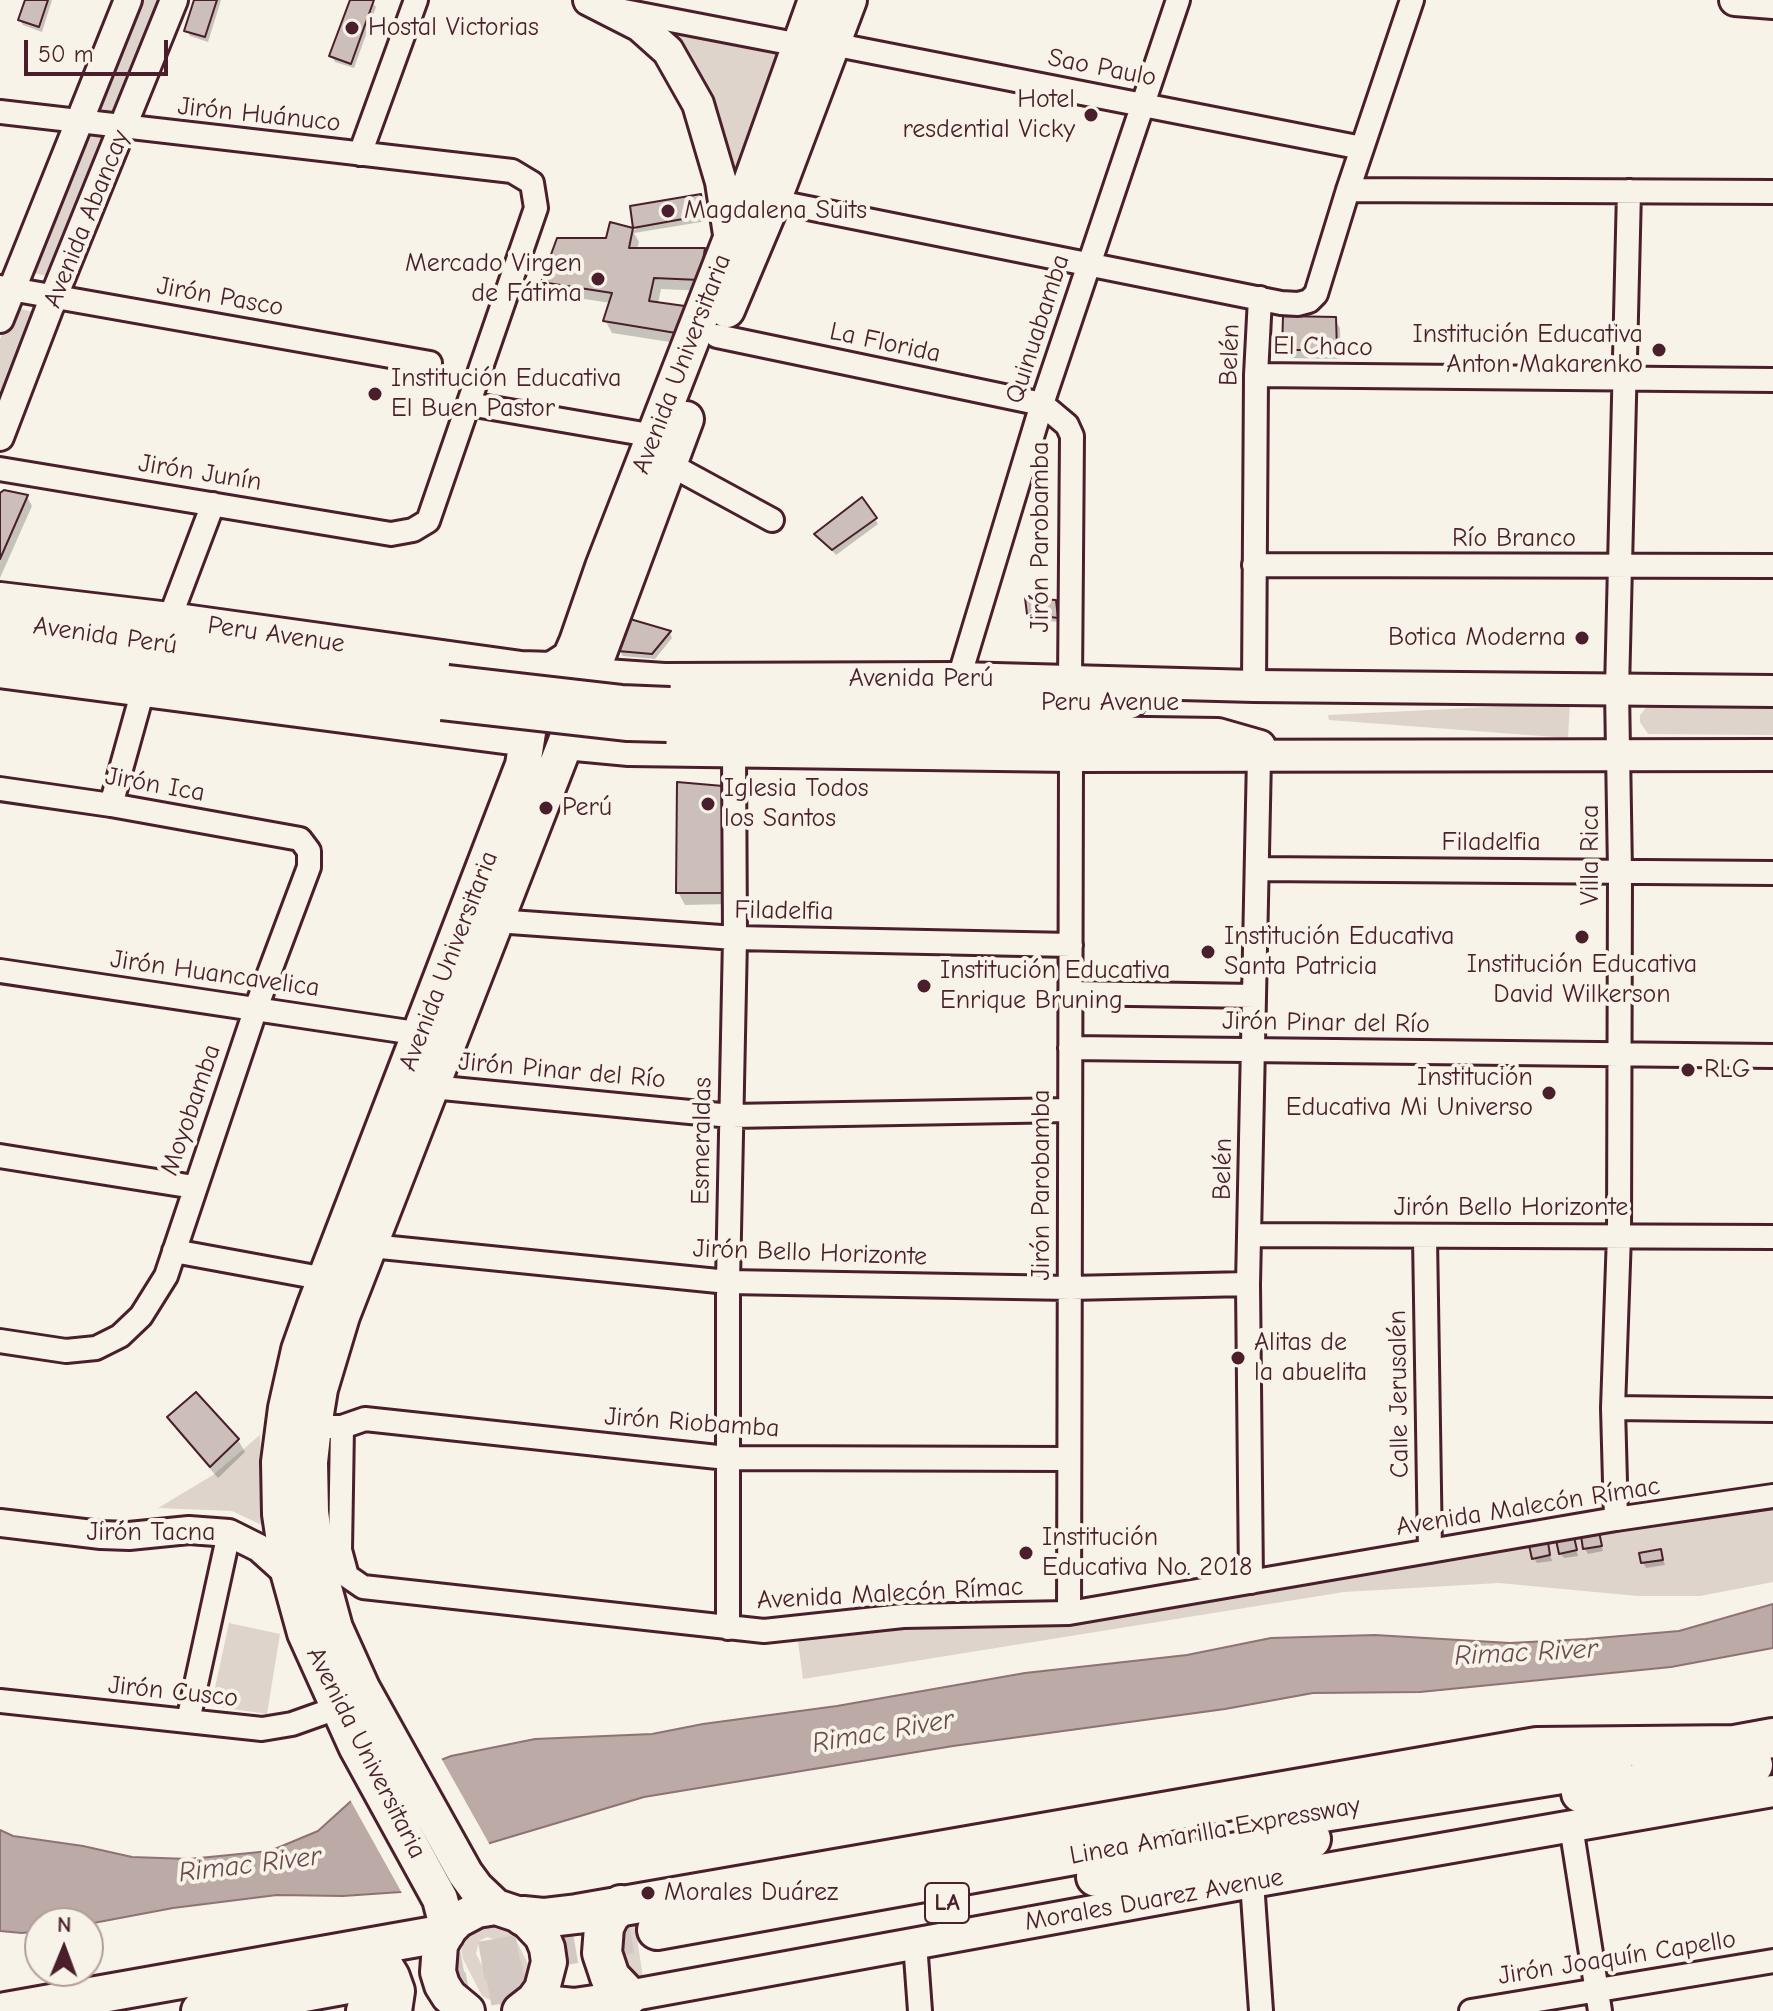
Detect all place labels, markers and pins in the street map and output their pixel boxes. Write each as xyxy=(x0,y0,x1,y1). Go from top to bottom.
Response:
place label: Hostal Victorias xyxy=(368,12,539,44)
marker: Hostal Victorias xyxy=(343,19,361,37)
place label: Hotel resdential Vicky xyxy=(903,84,1075,146)
marker: Hotel resdential Vicky xyxy=(1082,106,1100,124)
place label: Magdalena Suits xyxy=(684,195,867,227)
marker: Magdalena Suits xyxy=(659,202,677,220)
place label: Mercado Virgen de Fátima xyxy=(405,248,582,310)
marker: Mercado Virgen de Fátima xyxy=(589,270,607,288)
place label: Institución Educativa Anton Makarenko xyxy=(1413,319,1643,380)
marker: Institución Educativa Anton Makarenko xyxy=(1650,341,1668,359)
place label: Institución Educativa El Buen Pastor xyxy=(391,363,621,424)
marker: Institución Educativa El Buen Pastor xyxy=(366,385,384,403)
place label: Botica Moderna xyxy=(1388,622,1566,654)
marker: Botica Moderna xyxy=(1573,629,1591,647)
place label: Iglesia Todos los Santos xyxy=(724,773,869,834)
place label: Perú xyxy=(562,792,612,824)
marker: Iglesia Todos los Santos xyxy=(699,795,717,813)
marker: Perú xyxy=(537,799,555,817)
place label: Institución Educativa Santa Patricia xyxy=(1224,921,1454,982)
marker: Institución Educativa David Wilkerson xyxy=(1573,928,1591,946)
marker: Institución Educativa Santa Patricia xyxy=(1199,943,1217,961)
place label: Institución Educativa David Wilkerson xyxy=(1467,949,1697,1010)
place label: Institución Educativa Enrique Bruning xyxy=(940,955,1170,1016)
marker: Institución Educativa Enrique Bruning xyxy=(915,977,933,995)
place label: RLG xyxy=(1704,1054,1750,1086)
marker: RLG xyxy=(1679,1061,1697,1079)
place label: Institución Educativa Mi Universo xyxy=(1286,1062,1533,1124)
marker: Institución Educativa Mi Universo xyxy=(1540,1084,1558,1102)
place label: Alitas de la abuelita xyxy=(1254,1327,1367,1388)
marker: Alitas de la abuelita xyxy=(1229,1349,1247,1367)
place label: Institución Educativa No. 2018 xyxy=(1042,1522,1252,1584)
marker: Institución Educativa No. 2018 xyxy=(1017,1544,1035,1562)
place label: Morales Duárez xyxy=(664,1877,838,1909)
marker: Morales Duárez xyxy=(639,1884,657,1902)

